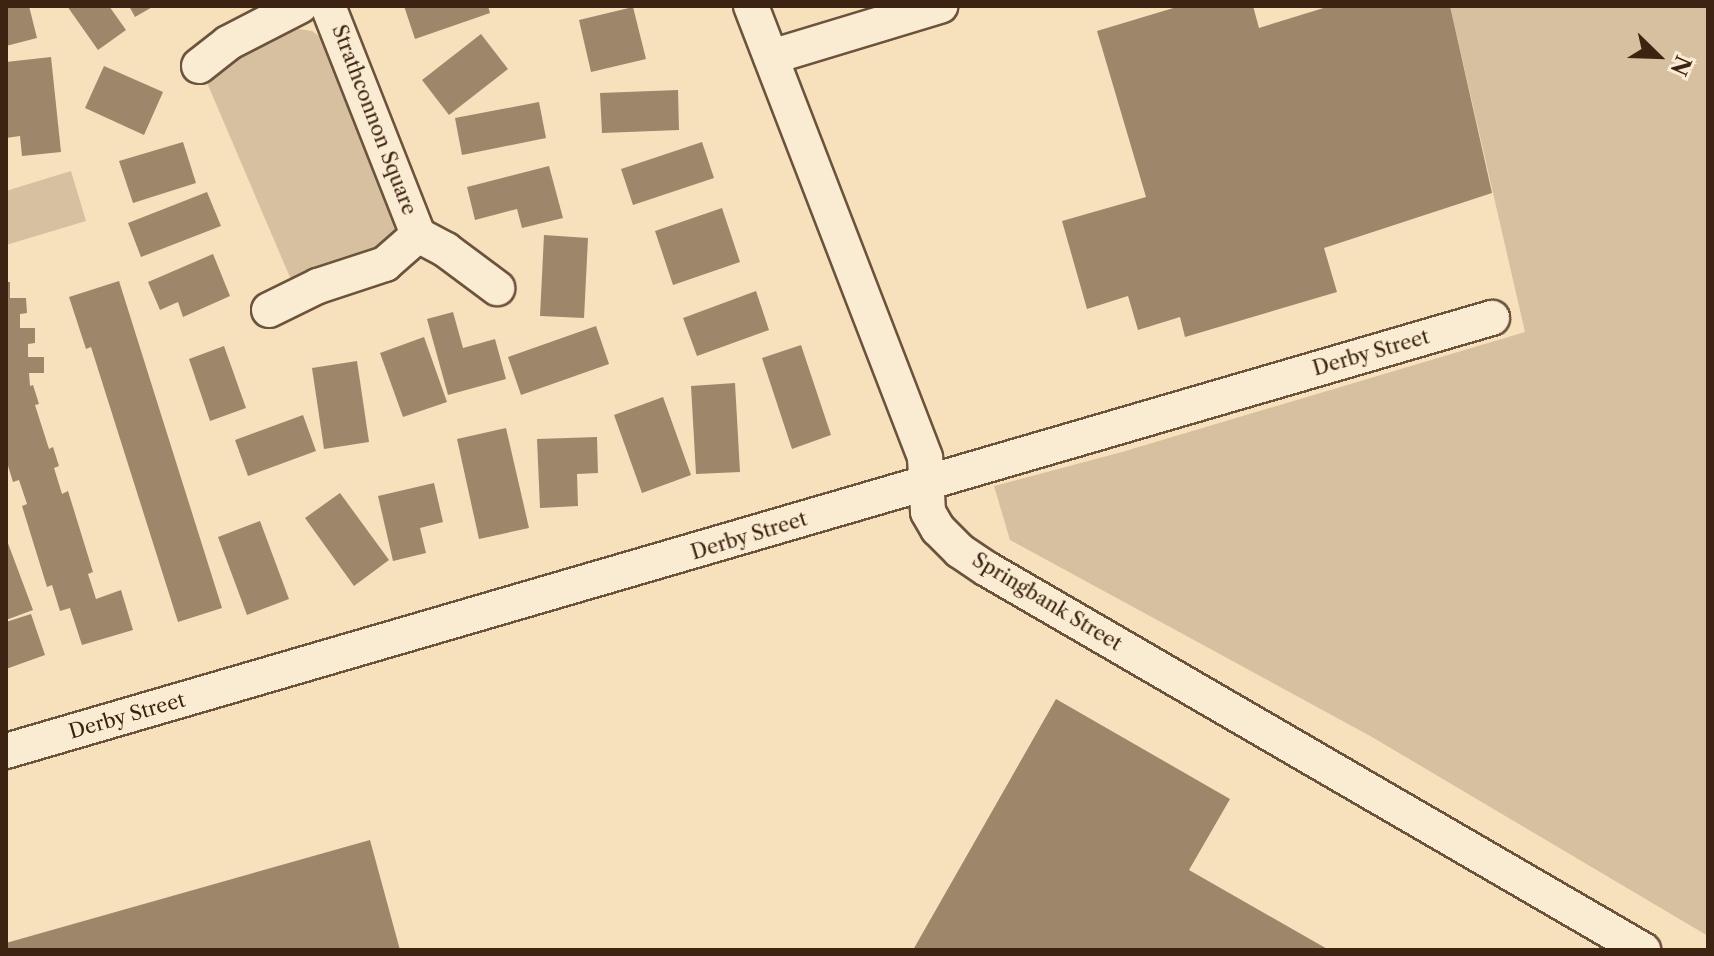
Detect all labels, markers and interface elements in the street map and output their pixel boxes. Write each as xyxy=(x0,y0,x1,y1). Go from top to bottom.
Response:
north arrow xyxy=(1618,16,1698,96)
street label: Strathconnon Square xyxy=(327,22,421,218)
text: N xyxy=(1664,51,1697,80)
street label: Derby Street xyxy=(1310,325,1432,381)
street label: Derby Street xyxy=(688,507,810,565)
street label: Springbank Street xyxy=(968,548,1126,656)
street label: Derby Street xyxy=(66,688,188,744)

